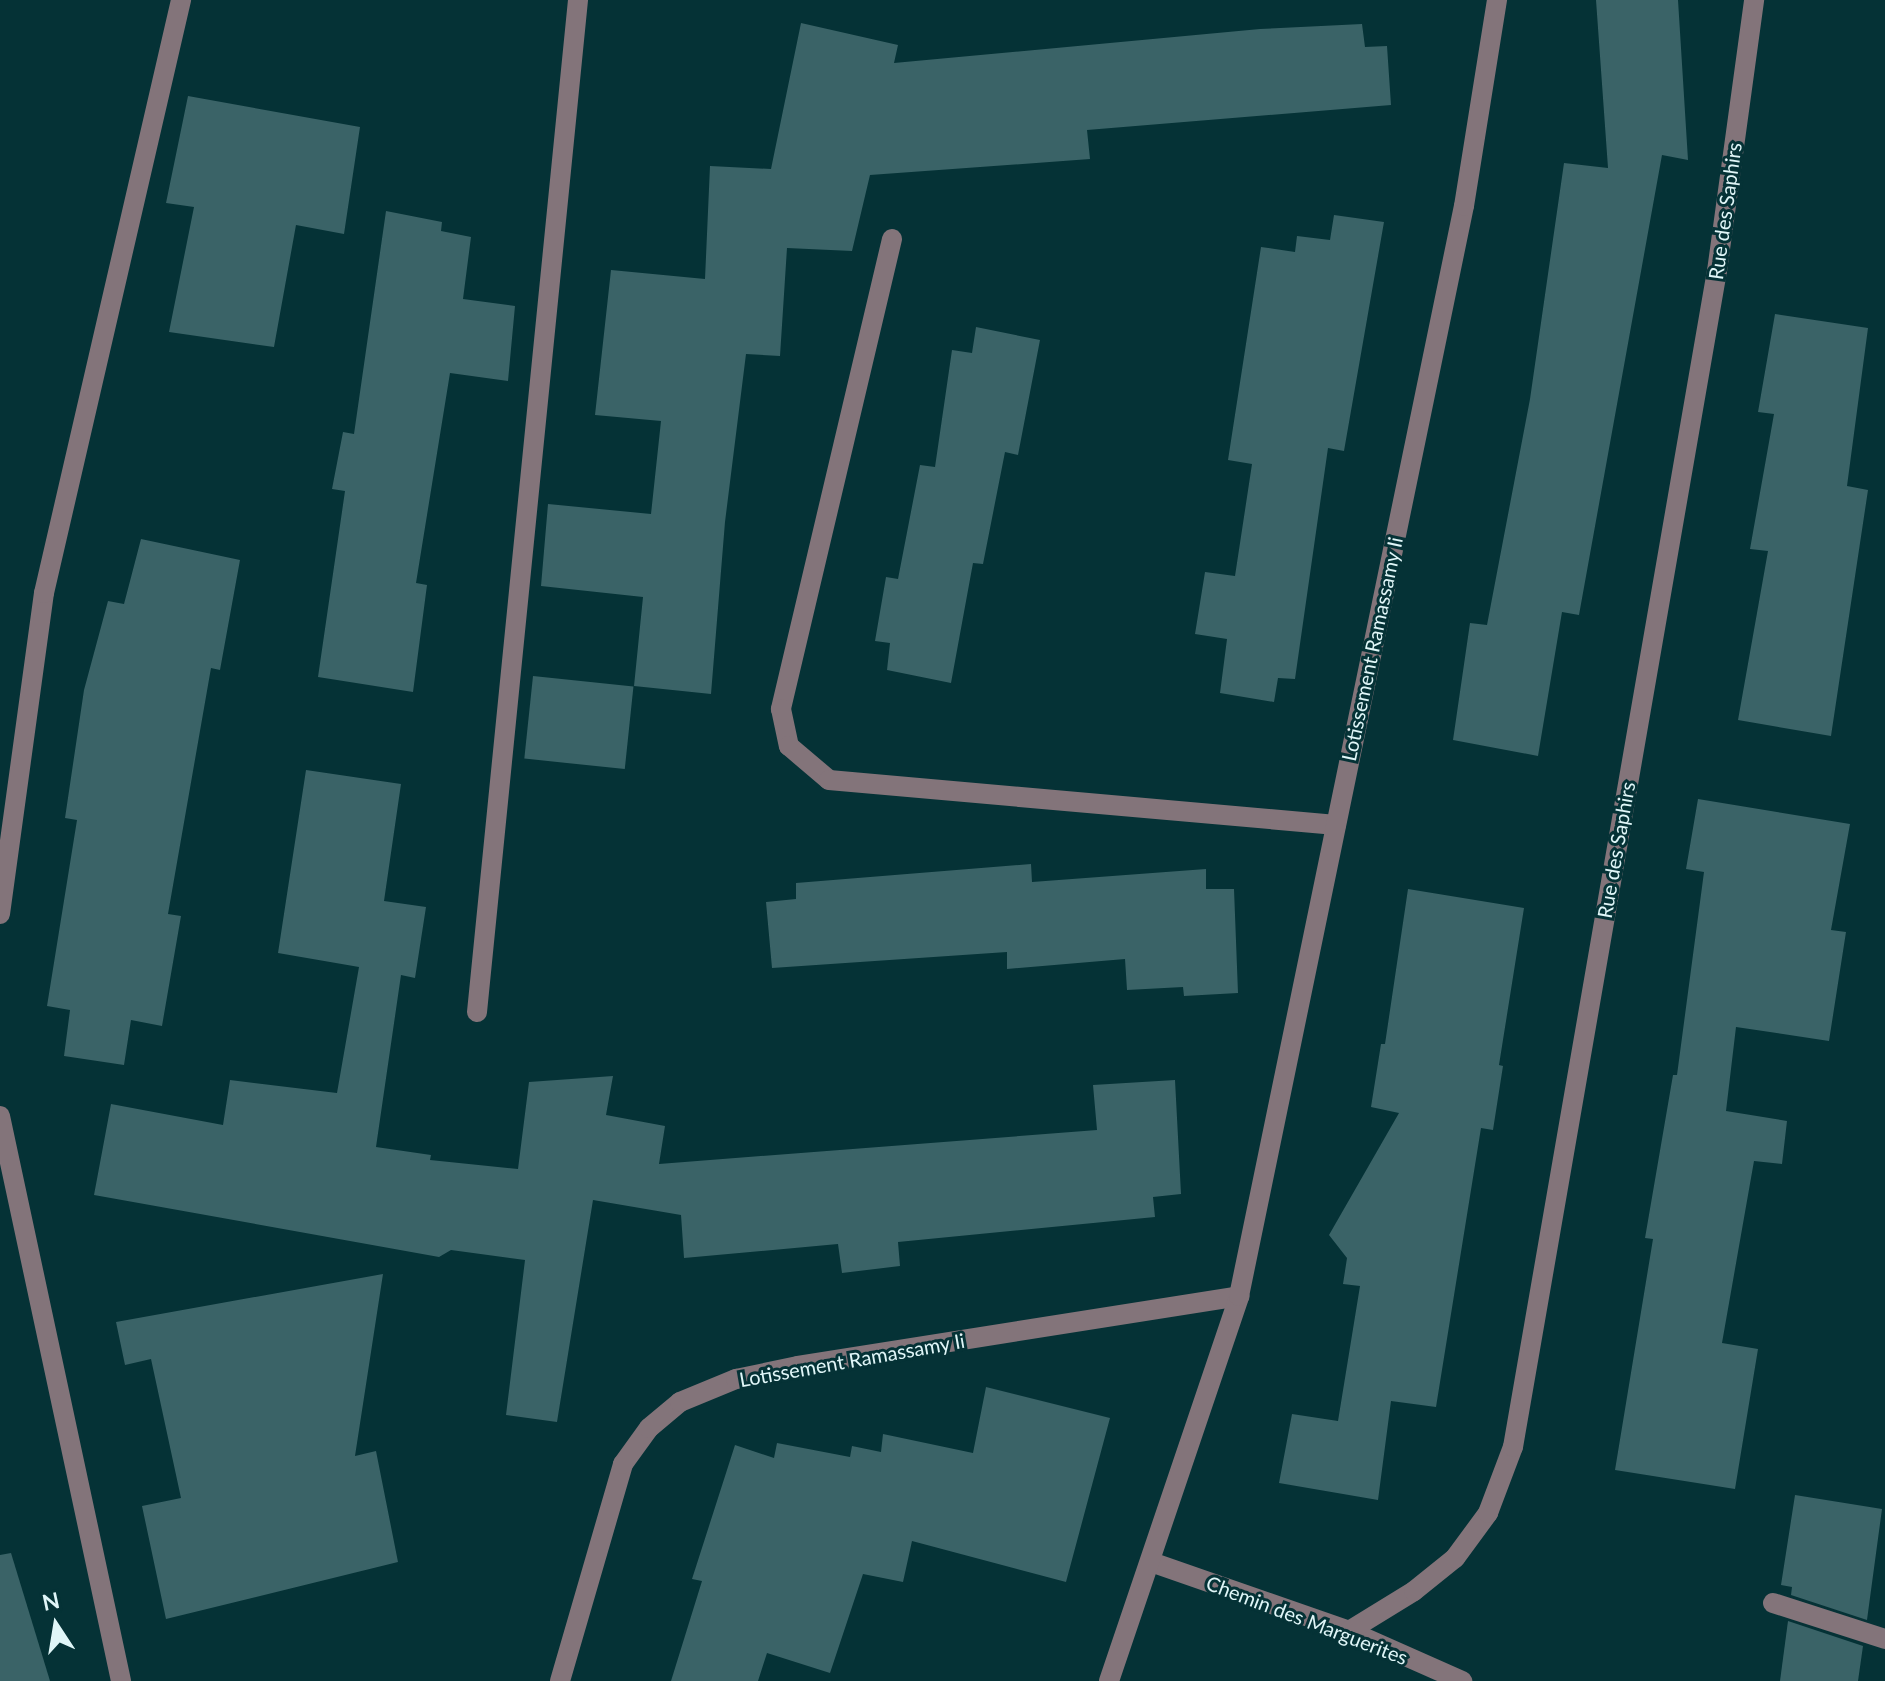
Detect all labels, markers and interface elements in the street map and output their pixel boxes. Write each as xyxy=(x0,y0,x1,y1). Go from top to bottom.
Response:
street label: Rue des Saphirs xyxy=(1704,141,1746,281)
street label: Lotissement Ramassamy Ii xyxy=(1336,534,1408,764)
street label: Rue des Saphirs xyxy=(1592,780,1640,920)
street label: Lotissement Ramassamy Ii xyxy=(737,1328,967,1392)
street label: Chemin des Marguerites xyxy=(1203,1570,1411,1670)
north arrow xyxy=(16,1585,96,1665)
text: N xyxy=(40,1586,62,1616)

